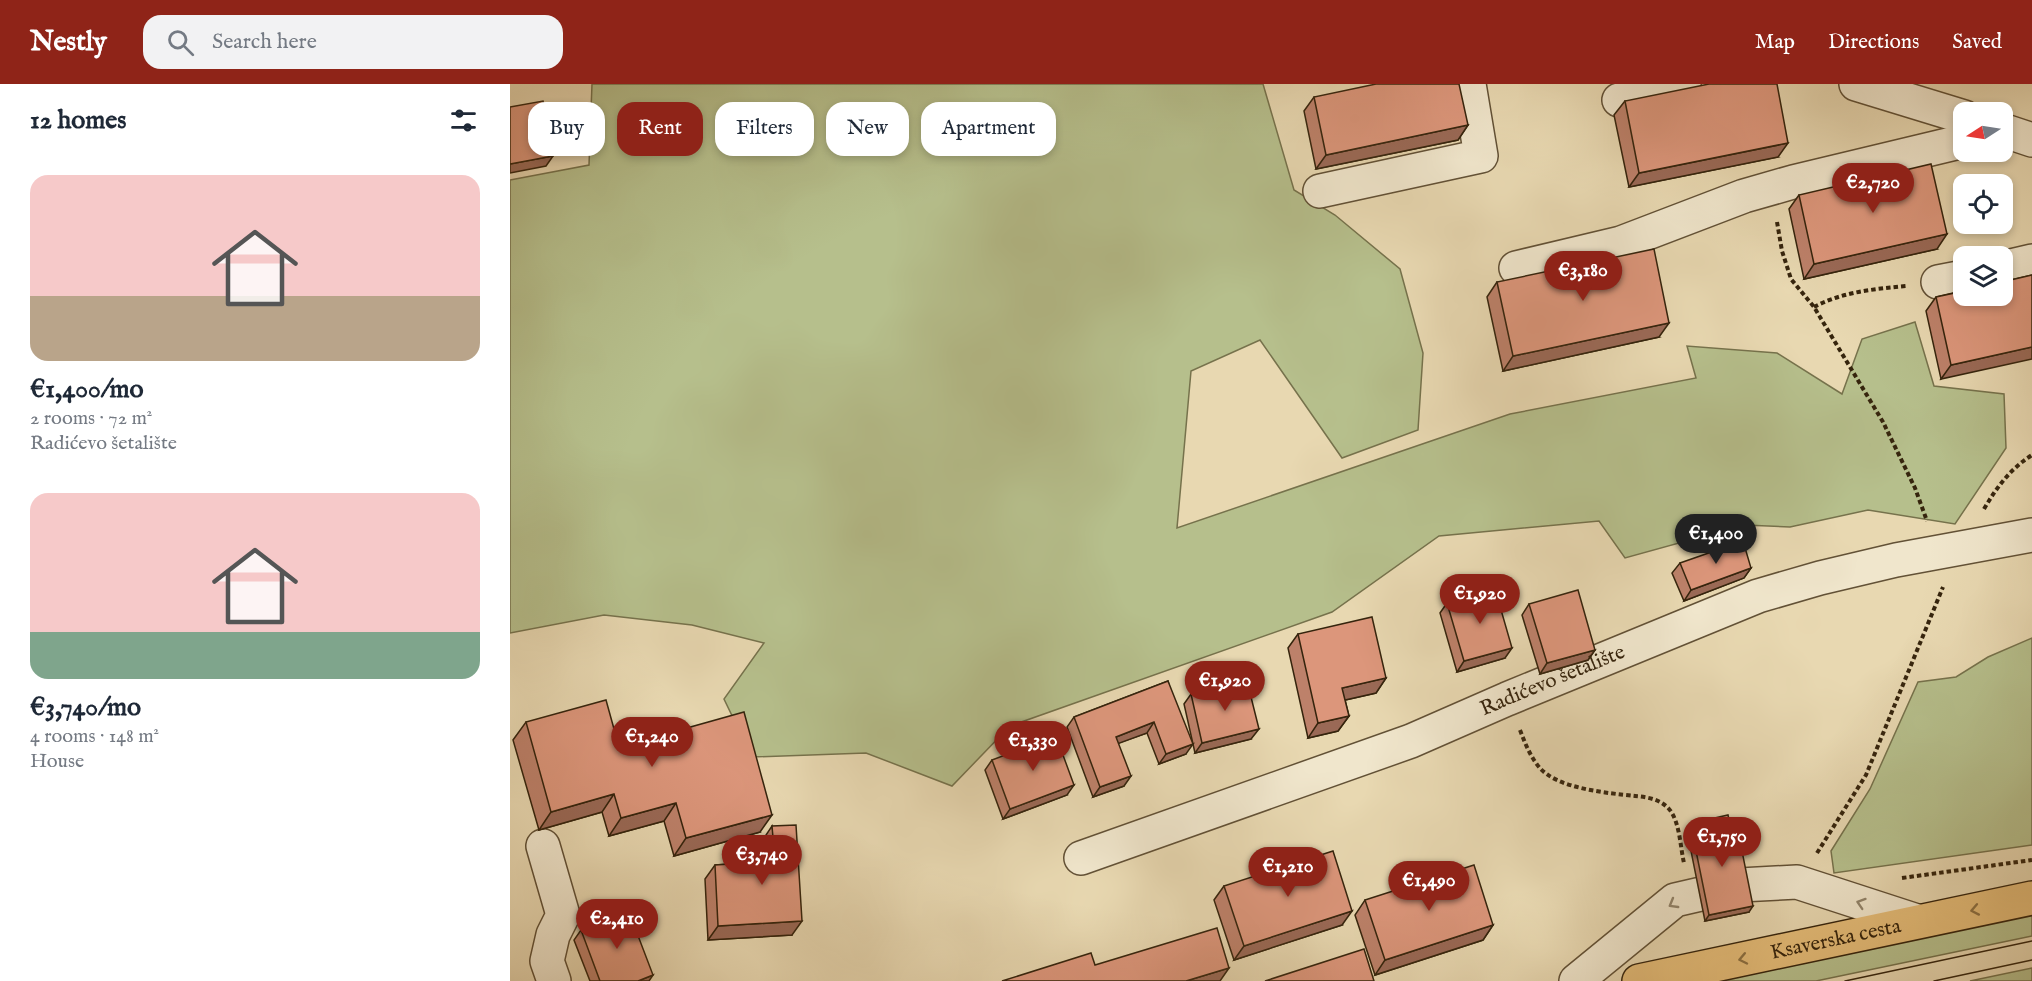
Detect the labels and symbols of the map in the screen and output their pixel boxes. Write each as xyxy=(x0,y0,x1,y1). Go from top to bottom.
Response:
north arrow xyxy=(1953,102,2013,162)
pin: €2,720 xyxy=(1824,163,1922,214)
pin: €3,180 xyxy=(1534,251,1632,302)
pin: €1,400 xyxy=(1667,514,1765,565)
pin: €1,920 xyxy=(1431,574,1529,625)
street label: Radićevo šetalište xyxy=(1476,638,1629,723)
pin: €1,920 xyxy=(1176,661,1274,712)
pin: €1,240 xyxy=(603,717,701,768)
pin: €1,330 xyxy=(984,721,1082,772)
pin: €1,750 xyxy=(1673,817,1771,868)
pin: €3,740 xyxy=(713,835,811,886)
pin: €1,210 xyxy=(1239,847,1337,898)
pin: €1,490 xyxy=(1380,861,1478,912)
one-way arrow xyxy=(1669,896,1679,908)
one-way arrow xyxy=(1856,898,1867,910)
pin: €2,410 xyxy=(568,899,666,950)
one-way arrow xyxy=(1970,902,1980,915)
street label: Ksaverska cesta xyxy=(1768,912,1904,966)
one-way arrow xyxy=(1738,951,1748,964)

